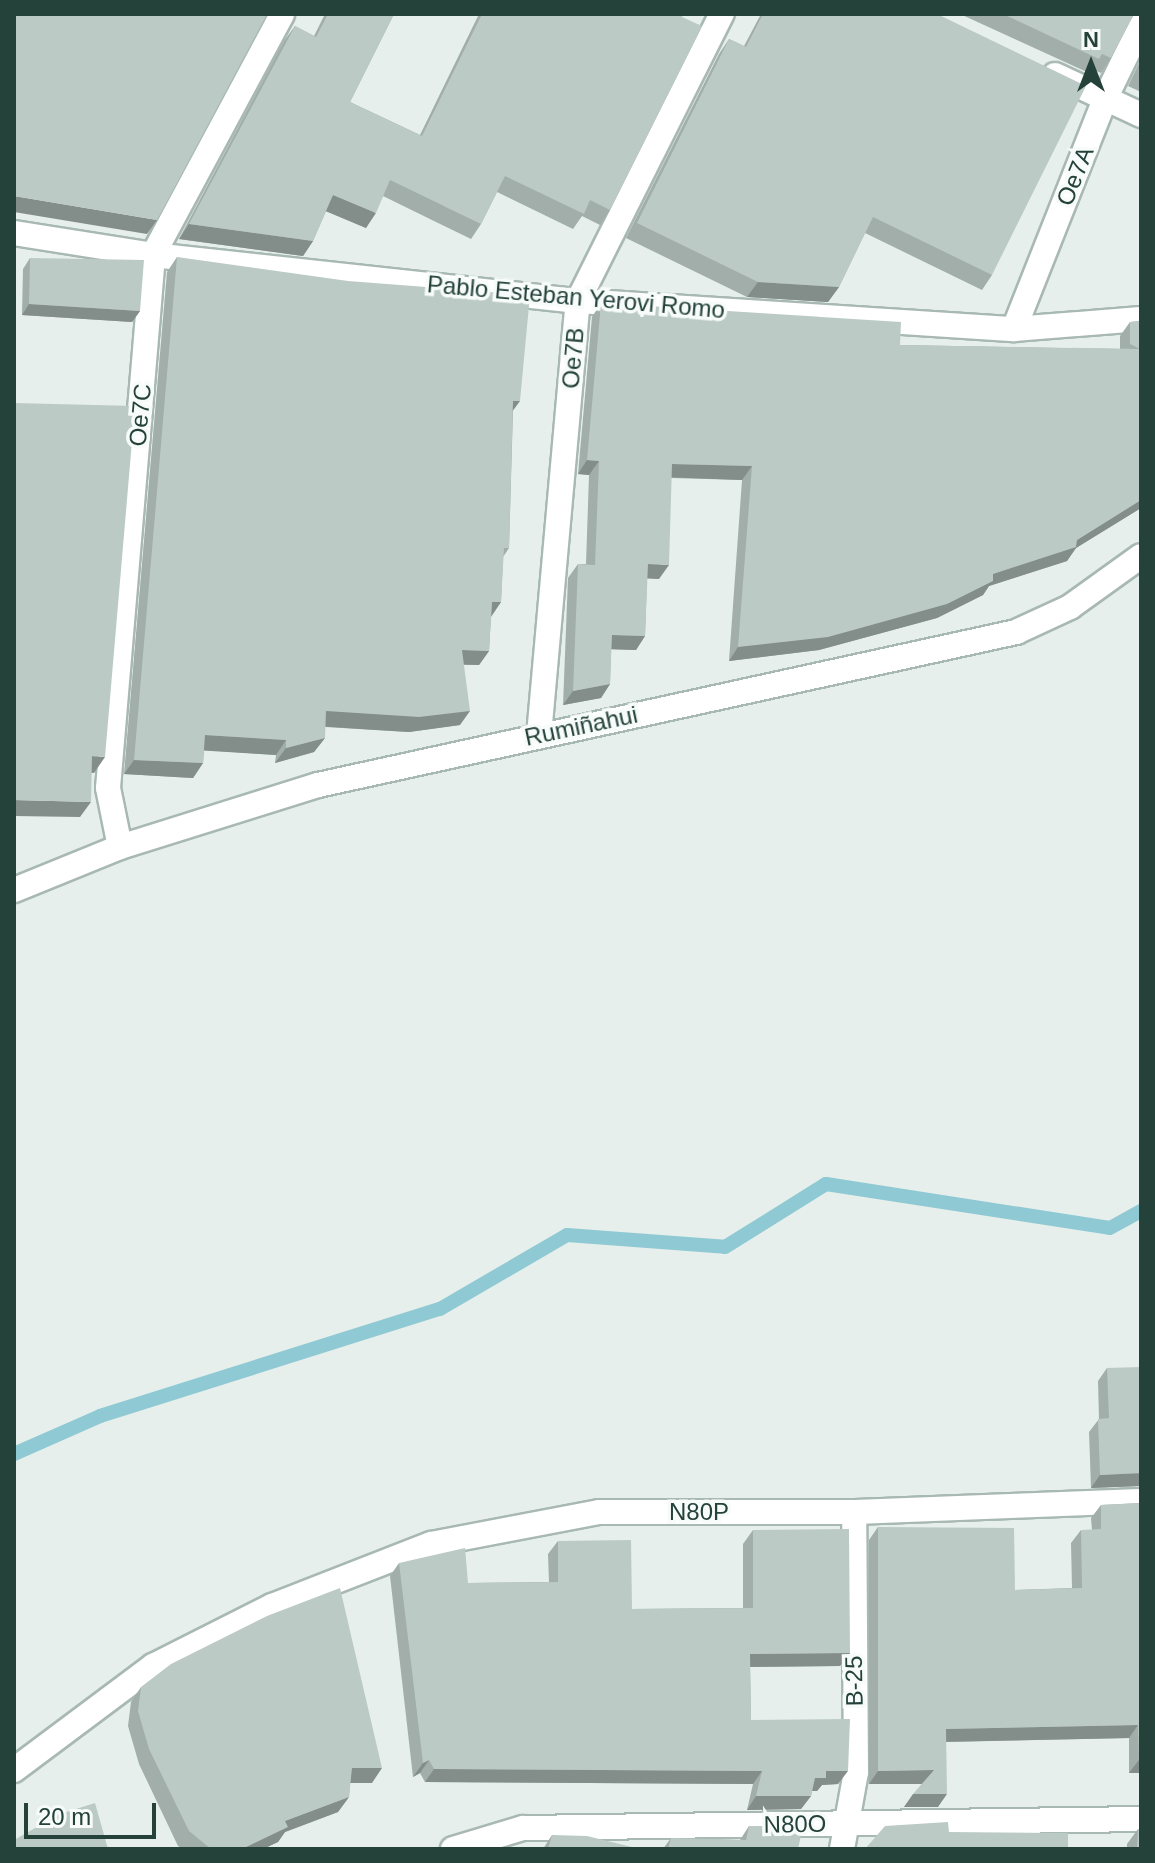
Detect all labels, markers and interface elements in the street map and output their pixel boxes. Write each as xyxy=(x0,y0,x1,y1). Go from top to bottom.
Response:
north arrow xyxy=(1051,24,1131,104)
text: N xyxy=(1083,27,1099,52)
street label: Oe7A xyxy=(1050,142,1100,210)
street label: Pablo Esteban Yerovi Romo xyxy=(426,270,726,324)
street label: Oe7B xyxy=(556,326,590,390)
street label: Oe7C xyxy=(123,383,157,447)
street label: Rumiñahui xyxy=(522,700,640,752)
street label: N80P xyxy=(669,1498,729,1526)
street label: B-25 xyxy=(839,1655,869,1707)
scale bar xyxy=(28,1787,160,1837)
text: 20 m xyxy=(38,1803,91,1830)
street label: N80O xyxy=(763,1809,827,1839)

